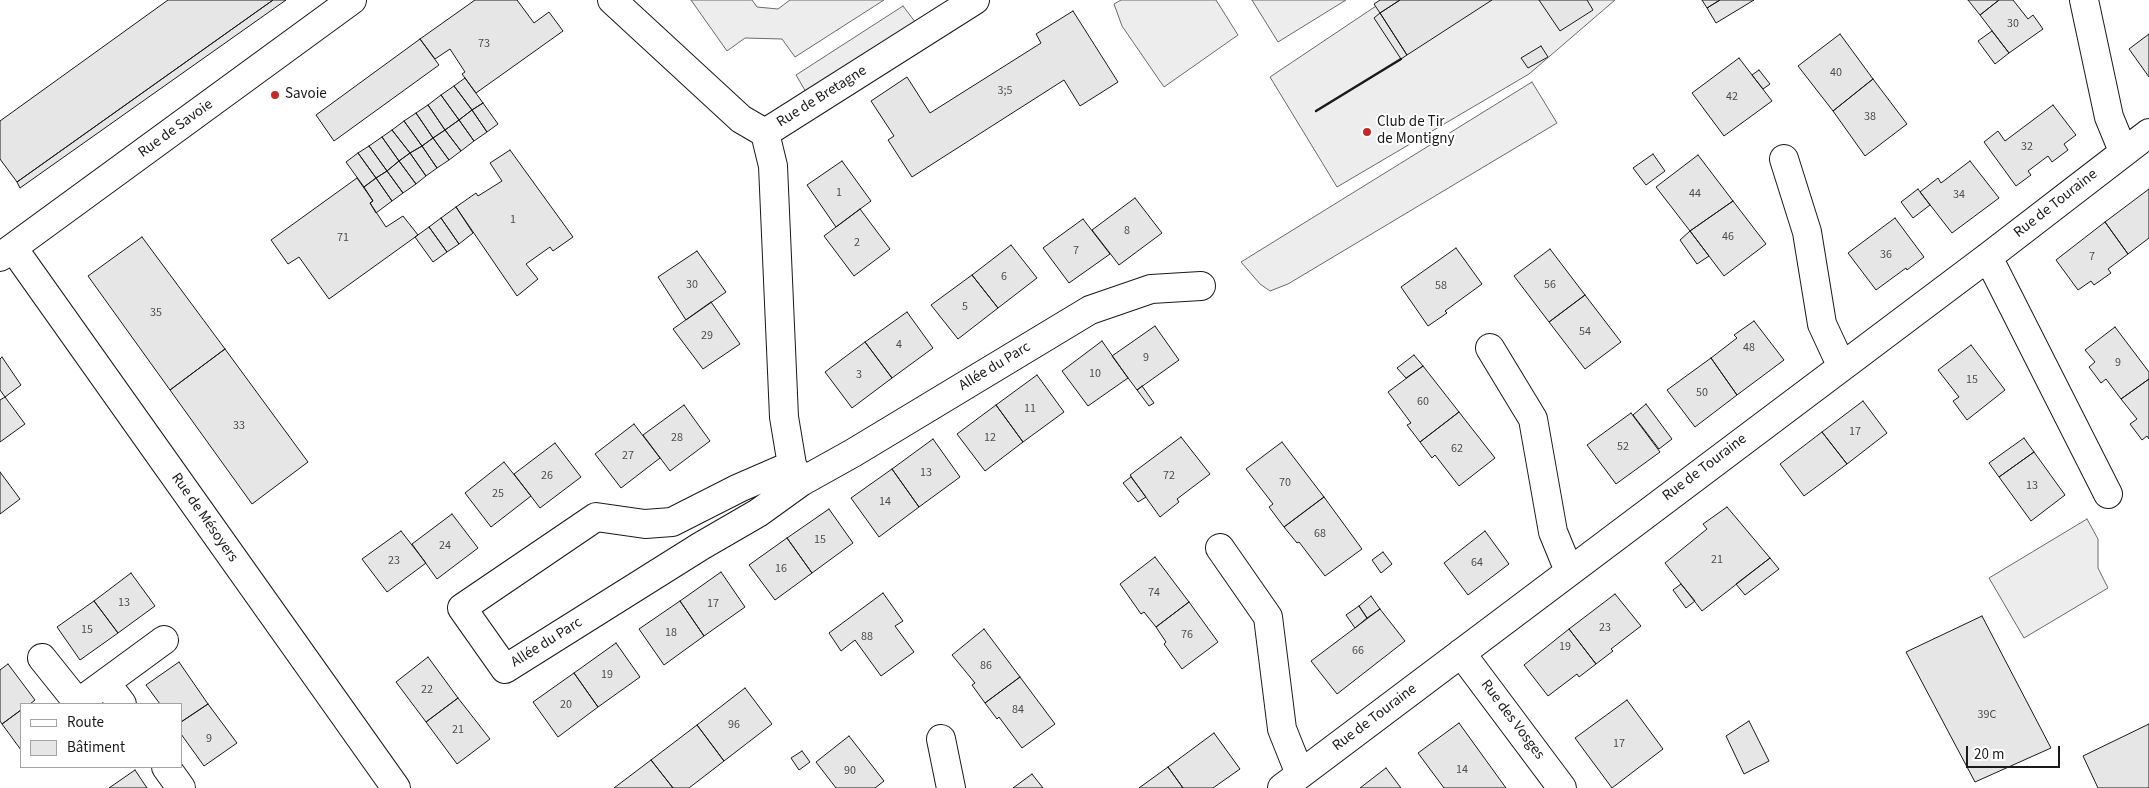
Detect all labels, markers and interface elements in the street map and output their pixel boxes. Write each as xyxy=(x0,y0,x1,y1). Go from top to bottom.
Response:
house number: 30 xyxy=(2007,17,2019,31)
house number: 73 xyxy=(478,37,490,51)
street label: Rue de Bretagne xyxy=(774,62,870,132)
house number: 40 xyxy=(1830,66,1842,80)
house number: 3;5 xyxy=(998,84,1012,98)
place label: Savoie xyxy=(285,86,327,104)
marker: Savoie xyxy=(269,89,281,101)
house number: 42 xyxy=(1726,90,1738,104)
street label: Rue de Savoie xyxy=(135,96,217,162)
house number: 38 xyxy=(1864,110,1876,124)
place label: Club de Tir de Montigny xyxy=(1377,114,1455,149)
marker: Club de Tir de Montigny xyxy=(1361,126,1373,138)
house number: 32 xyxy=(2021,140,2033,154)
street label: Rue de Touraine xyxy=(2011,166,2101,242)
house number: 1 xyxy=(836,186,842,200)
house number: 44 xyxy=(1689,187,1701,201)
house number: 34 xyxy=(1953,188,1965,202)
house number: 1 xyxy=(510,213,516,227)
house number: 8 xyxy=(1124,224,1130,238)
house number: 46 xyxy=(1722,230,1734,244)
house number: 71 xyxy=(337,231,349,245)
house number: 2 xyxy=(854,236,860,250)
house number: 7 xyxy=(1073,244,1079,258)
house number: 36 xyxy=(1880,248,1892,262)
house number: 7 xyxy=(2089,250,2095,264)
house number: 6 xyxy=(1001,270,1007,284)
house number: 30 xyxy=(686,278,698,292)
house number: 56 xyxy=(1544,278,1556,292)
house number: 58 xyxy=(1435,279,1447,293)
house number: 5 xyxy=(962,300,968,314)
house number: 35 xyxy=(150,306,162,320)
house number: 54 xyxy=(1579,325,1591,339)
house number: 29 xyxy=(701,329,713,343)
house number: 4 xyxy=(896,338,902,352)
street label: Allée du Parc xyxy=(956,339,1034,395)
house number: 48 xyxy=(1743,341,1755,355)
house number: 9 xyxy=(1143,351,1149,365)
house number: 9 xyxy=(2115,356,2121,370)
house number: 10 xyxy=(1089,367,1101,381)
house number: 3 xyxy=(856,368,862,382)
house number: 15 xyxy=(1966,373,1978,387)
house number: 50 xyxy=(1696,386,1708,400)
house number: 60 xyxy=(1417,395,1429,409)
house number: 11 xyxy=(1024,402,1036,416)
house number: 33 xyxy=(233,419,245,433)
house number: 17 xyxy=(1849,425,1861,439)
street label: Rue de Touraine xyxy=(1659,430,1751,506)
house number: 28 xyxy=(671,431,683,445)
house number: 12 xyxy=(984,431,996,445)
house number: 52 xyxy=(1617,440,1629,454)
house number: 62 xyxy=(1451,442,1463,456)
house number: 27 xyxy=(622,449,634,463)
house number: 13 xyxy=(920,466,932,480)
house number: 26 xyxy=(541,469,553,483)
house number: 72 xyxy=(1163,469,1175,483)
street label: Rue de Mésoyers xyxy=(167,470,241,566)
house number: 70 xyxy=(1279,476,1291,490)
house number: 13 xyxy=(2026,479,2038,493)
house number: 25 xyxy=(492,487,504,501)
house number: 14 xyxy=(879,495,891,509)
house number: 68 xyxy=(1314,527,1326,541)
house number: 15 xyxy=(814,533,826,547)
house number: 24 xyxy=(439,539,451,553)
house number: 21 xyxy=(1711,553,1723,567)
house number: 23 xyxy=(388,554,400,568)
house number: 64 xyxy=(1471,556,1483,570)
house number: 16 xyxy=(775,562,787,576)
house number: 74 xyxy=(1148,586,1160,600)
house number: 13 xyxy=(118,596,130,610)
house number: 17 xyxy=(707,597,719,611)
street label: Allée du Parc xyxy=(508,614,586,672)
house number: 23 xyxy=(1599,621,1611,635)
house number: 15 xyxy=(81,623,93,637)
house number: 18 xyxy=(665,626,677,640)
house number: 76 xyxy=(1181,628,1193,642)
house number: 88 xyxy=(861,630,873,644)
house number: 19 xyxy=(1559,640,1571,654)
house number: 66 xyxy=(1352,644,1364,658)
house number: 86 xyxy=(980,659,992,673)
house number: 19 xyxy=(601,668,613,682)
street label: Rue des Vosges xyxy=(1476,677,1548,763)
street label: Rue de Touraine xyxy=(1329,680,1421,756)
house number: 22 xyxy=(421,683,433,697)
house number: 20 xyxy=(560,698,572,712)
legend xyxy=(20,703,182,768)
house number: 84 xyxy=(1012,703,1024,717)
house number: 39C xyxy=(1978,708,1996,722)
text: Route xyxy=(67,712,104,733)
house number: 96 xyxy=(728,718,740,732)
house number: 21 xyxy=(452,723,464,737)
house number: 9 xyxy=(206,732,212,746)
scale bar xyxy=(1969,736,2063,768)
text: Bâtiment xyxy=(67,737,125,758)
house number: 17 xyxy=(1613,737,1625,751)
text: 20 m xyxy=(1974,744,2004,765)
house number: 14 xyxy=(1456,763,1468,777)
house number: 90 xyxy=(844,764,856,778)

